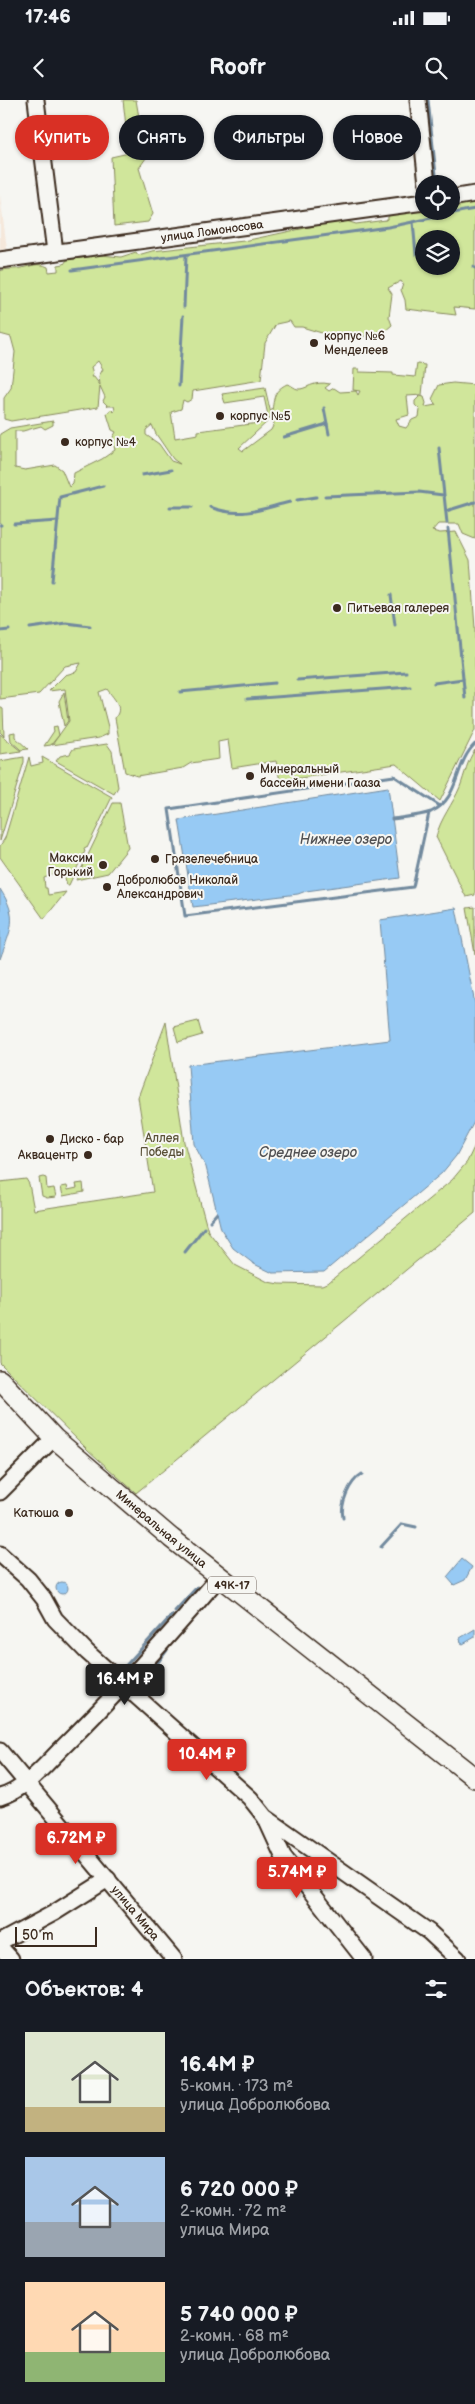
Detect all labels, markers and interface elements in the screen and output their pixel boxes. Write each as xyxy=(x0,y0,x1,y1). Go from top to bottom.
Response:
text: 17:46 xyxy=(25,6,71,29)
icon: back xyxy=(25,54,53,82)
text: Roofr xyxy=(209,54,266,81)
icon: search xyxy=(422,54,450,82)
chip: Купить xyxy=(15,115,109,160)
chip: Снять xyxy=(119,115,204,160)
chip: Фильтры xyxy=(214,115,323,160)
chip: Новое xyxy=(333,115,421,160)
map controls xyxy=(415,175,460,275)
button: locate xyxy=(415,175,460,220)
street label: улица Ломоносова xyxy=(160,217,264,245)
button: layers xyxy=(415,230,460,275)
place label: корпус №6 Менделеев xyxy=(324,329,389,358)
marker: корпус №6 Менделеев xyxy=(308,337,320,349)
place label: корпус №5 xyxy=(230,409,291,424)
marker: корпус №5 xyxy=(214,410,226,422)
place label: корпус №4 xyxy=(75,435,137,450)
marker: корпус №4 xyxy=(59,436,71,448)
place label: Питьевая галерея xyxy=(347,601,450,616)
marker: Питьевая галерея xyxy=(331,602,343,614)
place label: Минеральный бассейн имени Гааза xyxy=(260,762,381,791)
marker: Минеральный бассейн имени Гааза xyxy=(244,770,256,782)
water label: Нижнее озеро xyxy=(300,831,393,848)
place label: Максим Горький xyxy=(47,851,93,880)
place label: Грязелечебница xyxy=(165,852,258,867)
marker: Грязелечебница xyxy=(149,853,161,865)
marker: Максим Горький xyxy=(97,859,109,871)
place label: Добролюбов Николай Александрович xyxy=(116,873,238,902)
marker: Добролюбов Николай Александрович xyxy=(101,881,113,893)
park label: Аллея Победы xyxy=(140,1131,184,1160)
place label: Диско - бар xyxy=(60,1132,124,1147)
marker: Диско - бар xyxy=(44,1133,56,1145)
water label: Среднее озеро xyxy=(259,1144,358,1161)
place label: Аквацентр xyxy=(17,1148,78,1163)
marker: Аквацентр xyxy=(82,1149,94,1161)
street label: Минеральная улица xyxy=(113,1487,210,1571)
place label: Катюша xyxy=(13,1506,59,1521)
marker: Катюша xyxy=(63,1507,75,1519)
road number: 49К-17 xyxy=(208,1576,256,1594)
pin: 16.4M ₽ xyxy=(79,1664,171,1706)
text: 16.4M ₽ xyxy=(97,1670,153,1689)
pin: 10.4M ₽ xyxy=(161,1738,253,1781)
text: 10.4M ₽ xyxy=(178,1745,236,1764)
pin: 6.72M ₽ xyxy=(30,1822,122,1865)
text: 6.72M ₽ xyxy=(46,1829,106,1848)
pin: 5.74M ₽ xyxy=(251,1856,343,1899)
text: 5.74M ₽ xyxy=(268,1863,326,1882)
street label: улица Мира xyxy=(108,1882,163,1943)
scale bar xyxy=(15,1924,98,1947)
text: 50 m xyxy=(22,1927,54,1944)
icon: filters xyxy=(422,1975,450,2003)
text: Объектов: 4 xyxy=(25,1977,143,2002)
icon: home xyxy=(65,2052,125,2112)
text: 16.4M ₽ xyxy=(180,2052,255,2077)
text: 5-комн. · 173 m² xyxy=(180,2077,293,2096)
text: улица Добролюбова xyxy=(180,2096,330,2115)
icon: home xyxy=(65,2177,125,2237)
text: 6 720 000 ₽ xyxy=(180,2177,298,2202)
text: 2-комн. · 72 m² xyxy=(180,2202,286,2221)
text: улица Мира xyxy=(180,2221,269,2240)
icon: home xyxy=(65,2302,125,2362)
text: 5 740 000 ₽ xyxy=(180,2302,298,2327)
text: 2-комн. · 68 m² xyxy=(180,2327,289,2346)
text: улица Добролюбова xyxy=(180,2346,330,2365)

